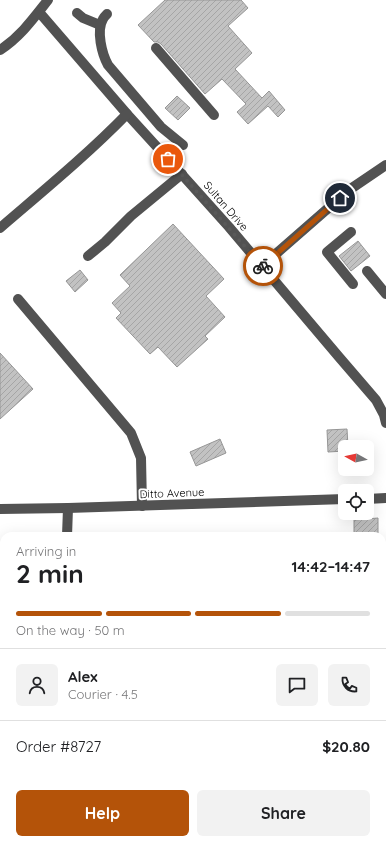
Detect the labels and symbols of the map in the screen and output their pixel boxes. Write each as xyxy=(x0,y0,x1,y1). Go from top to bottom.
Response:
pin xyxy=(151,142,185,176)
street label: Sultan Drive xyxy=(201,178,251,234)
pin xyxy=(323,181,357,215)
courier xyxy=(243,246,283,286)
north arrow xyxy=(338,440,374,476)
street label: Ditto Avenue xyxy=(139,485,205,501)

